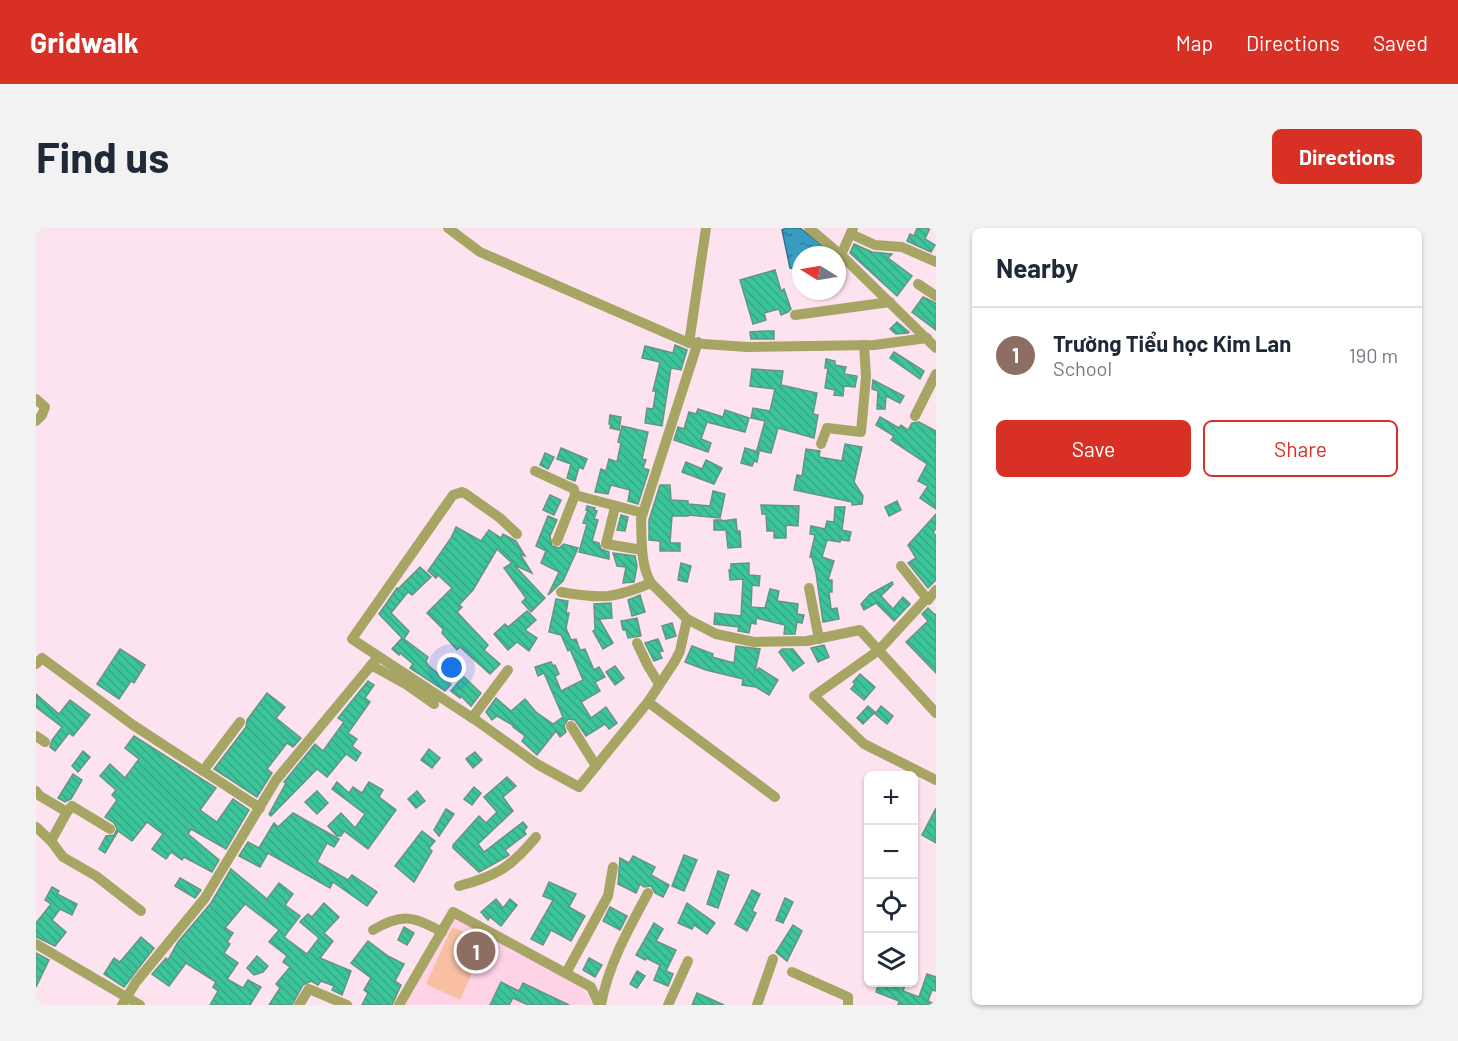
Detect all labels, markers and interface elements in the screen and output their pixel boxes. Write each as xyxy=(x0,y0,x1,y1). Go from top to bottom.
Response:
text: Gridwalk xyxy=(30,25,139,59)
text: Map xyxy=(1176,30,1213,55)
text: Directions xyxy=(1246,30,1340,55)
text: Saved xyxy=(1373,30,1428,55)
button: Directions xyxy=(1272,129,1422,184)
text: Find us xyxy=(36,131,169,181)
north arrow xyxy=(792,246,846,300)
text: Nearby xyxy=(996,252,1078,283)
text: Trường Tiểu học Kim Lan xyxy=(1053,330,1291,356)
text: 1 xyxy=(1012,343,1019,367)
text: 190 m xyxy=(1349,343,1398,367)
text: School xyxy=(1053,356,1112,380)
button: Save xyxy=(996,420,1191,477)
button: Share xyxy=(1203,420,1398,477)
your location xyxy=(437,653,466,682)
map controls xyxy=(864,771,918,987)
button: + xyxy=(864,771,918,825)
button: − xyxy=(864,825,918,879)
button: locate xyxy=(864,879,918,933)
pin: 1 xyxy=(456,928,496,974)
button: layers xyxy=(864,933,918,987)

